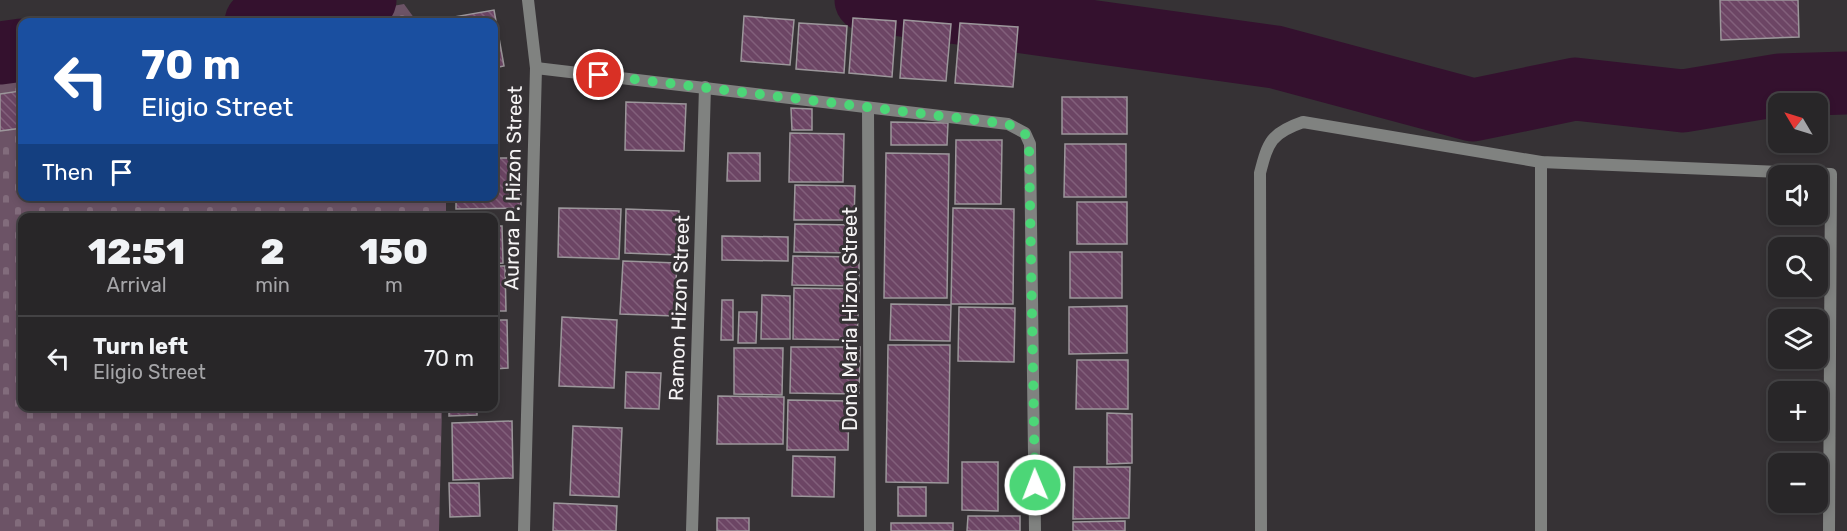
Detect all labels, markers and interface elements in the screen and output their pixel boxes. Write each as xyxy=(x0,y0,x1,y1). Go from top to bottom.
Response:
text: 70 m xyxy=(141,40,241,90)
icon: left xyxy=(42,42,120,120)
pin xyxy=(573,49,624,100)
icon: arrive xyxy=(582,58,615,91)
street label: Aurora P. Hizon Street xyxy=(499,85,527,290)
text: Eligio Street xyxy=(141,91,293,123)
north arrow xyxy=(1768,93,1828,153)
map controls xyxy=(1768,93,1828,513)
icon: arrive xyxy=(105,156,138,189)
text: Then xyxy=(42,159,93,186)
button: sound xyxy=(1768,165,1828,225)
street label: Dona Maria Hizon Street xyxy=(838,207,862,431)
street label: Ramon Hizon Street xyxy=(664,215,694,401)
text: 12:51 xyxy=(88,230,185,273)
text: 2 xyxy=(260,230,285,273)
text: 150 xyxy=(360,230,428,273)
button: search xyxy=(1768,237,1828,297)
text: Arrival xyxy=(107,273,167,297)
text: min xyxy=(255,273,290,297)
text: m xyxy=(385,273,403,297)
button: layers xyxy=(1768,309,1828,369)
text: Turn left xyxy=(93,333,188,360)
icon: left xyxy=(42,342,75,375)
text: 70 m xyxy=(424,345,474,372)
text: Eligio Street xyxy=(93,360,206,384)
button: + xyxy=(1768,381,1828,441)
position arrow xyxy=(1003,453,1067,517)
button: − xyxy=(1768,453,1828,513)

